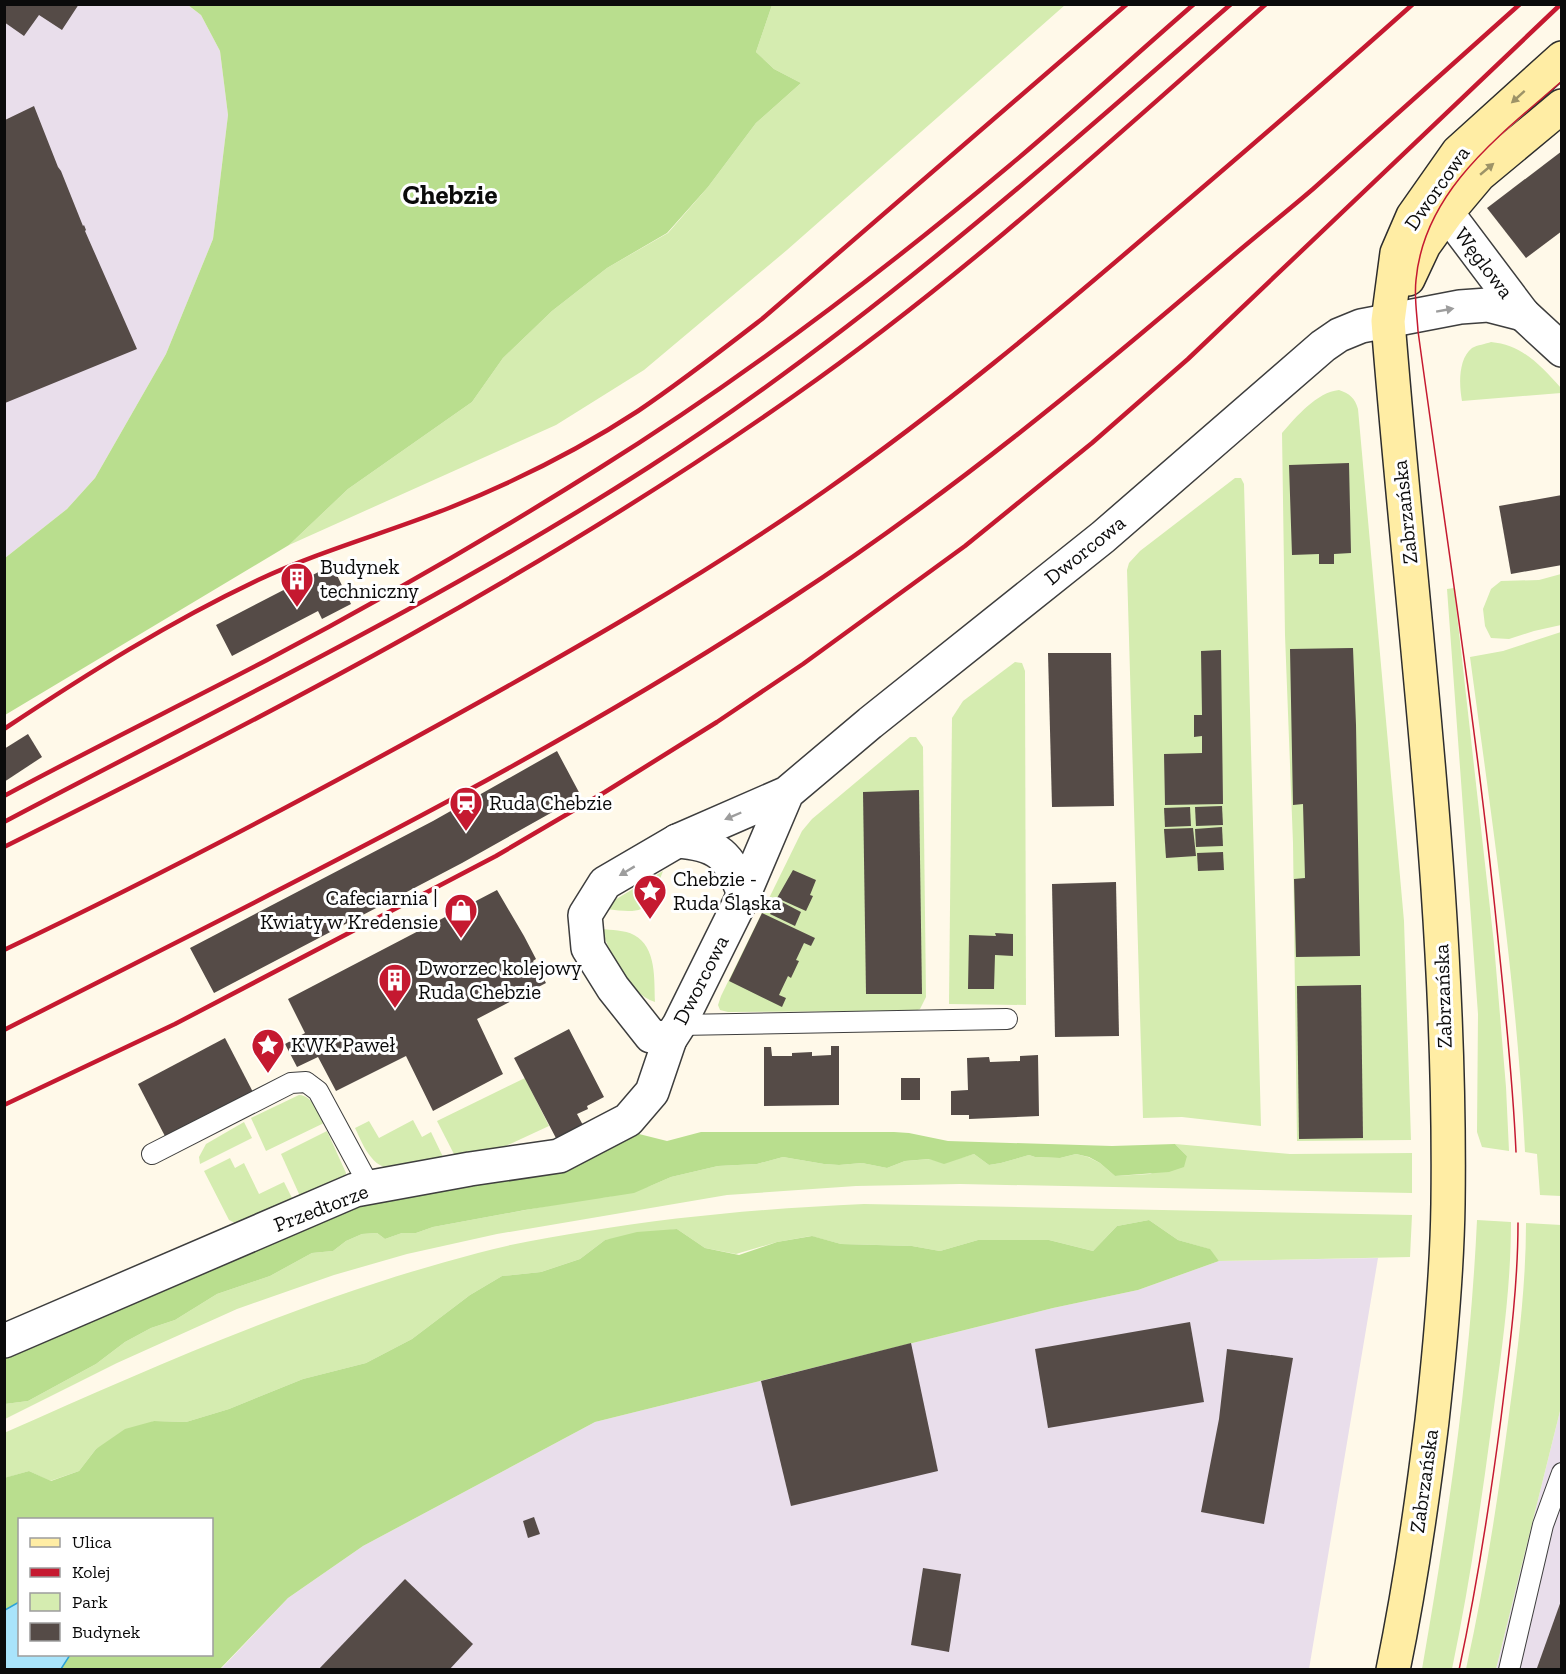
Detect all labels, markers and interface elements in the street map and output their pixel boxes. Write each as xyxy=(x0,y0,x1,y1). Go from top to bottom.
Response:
one-way arrow xyxy=(1511,90,1526,103)
street label: Dworcowa xyxy=(1399,141,1475,235)
one-way arrow xyxy=(1479,163,1494,176)
district label: Chebzie xyxy=(403,179,498,211)
street label: Węglowa xyxy=(1450,222,1519,303)
one-way arrow xyxy=(1436,305,1455,314)
street label: Zabrzańska xyxy=(1387,459,1422,565)
street label: Dworcowa xyxy=(1039,509,1130,590)
place label: Budynek techniczny xyxy=(320,554,419,603)
building icon: Budynek techniczny xyxy=(279,561,315,608)
station icon: Ruda Chebzie xyxy=(448,785,484,832)
place label: Ruda Chebzie xyxy=(489,790,612,815)
one-way arrow xyxy=(724,812,742,821)
one-way arrow xyxy=(619,865,635,876)
place label: Chebzie - Ruda Śląska xyxy=(673,866,781,915)
place icon: Chebzie - Ruda Śląska xyxy=(632,873,668,920)
place label: Cafeciarnia | Kwiaty w Kredensie xyxy=(260,885,438,934)
shop icon: Cafeciarnia | Kwiaty w Kredensie xyxy=(443,892,479,939)
street label: Dworcowa xyxy=(667,931,734,1029)
street label: Zabrzańska xyxy=(1428,943,1457,1049)
place label: Dworzec kolejowy Ruda Chebzie xyxy=(418,955,582,1004)
building icon: Dworzec kolejowy Ruda Chebzie xyxy=(377,962,413,1009)
place icon: KWK Paweł xyxy=(250,1027,286,1074)
place label: KWK Paweł xyxy=(291,1032,395,1057)
street label: Przedtorze xyxy=(270,1178,372,1237)
street label: Zabrzańska xyxy=(1404,1427,1443,1534)
legend xyxy=(18,1518,213,1656)
text: Ulica xyxy=(72,1531,112,1553)
text: Kolej xyxy=(72,1561,110,1583)
text: Park xyxy=(72,1591,108,1613)
text: Budynek xyxy=(72,1621,141,1643)

